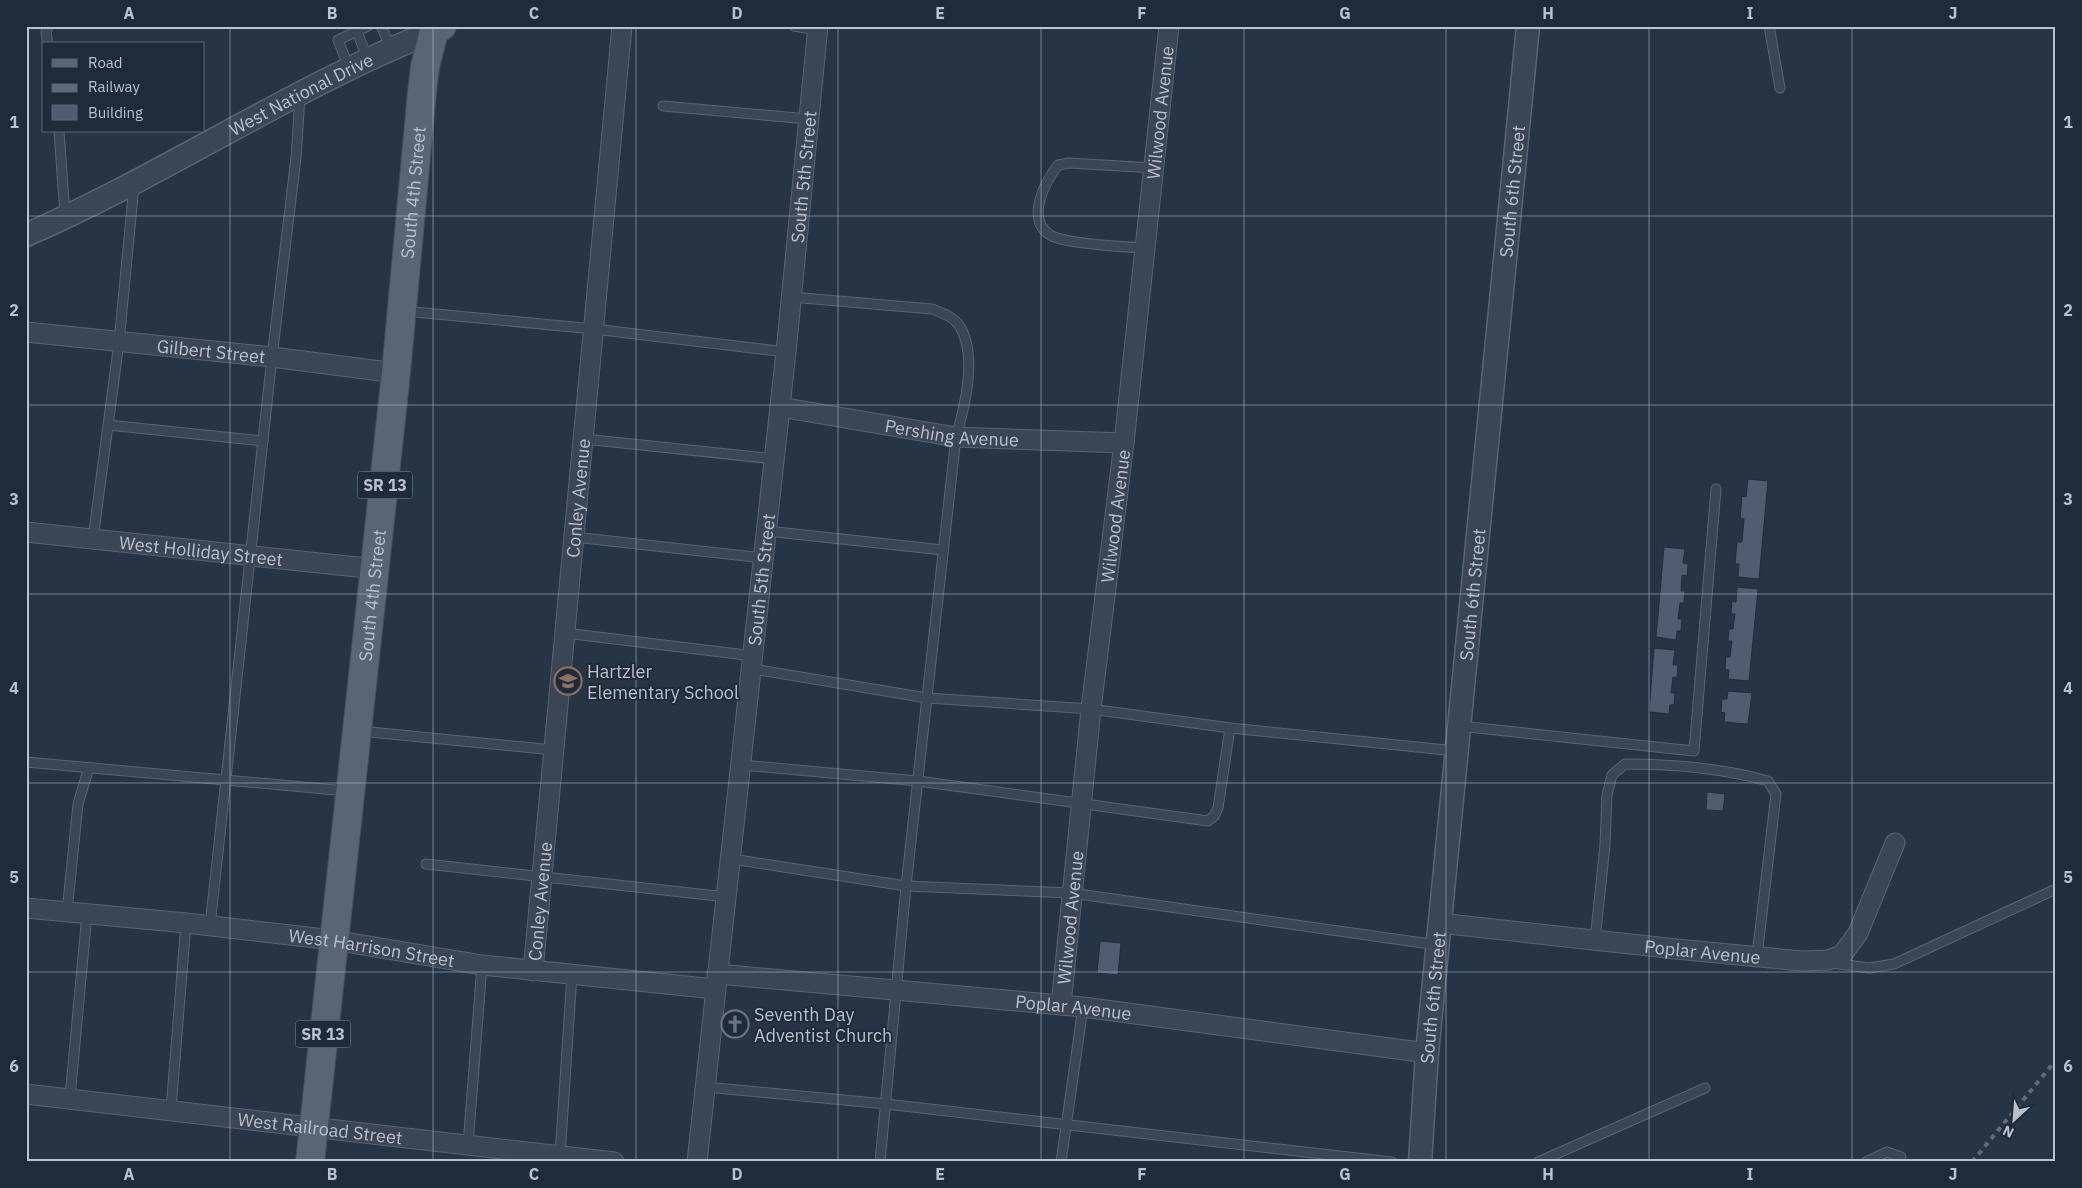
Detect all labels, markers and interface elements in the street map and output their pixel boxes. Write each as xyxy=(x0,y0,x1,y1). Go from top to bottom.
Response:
text: A xyxy=(124,3,135,23)
text: B xyxy=(327,3,338,23)
text: C xyxy=(529,3,539,23)
text: D xyxy=(731,3,743,23)
text: E xyxy=(935,3,945,23)
text: F xyxy=(1137,3,1147,23)
text: G xyxy=(1339,3,1351,23)
text: H xyxy=(1542,3,1554,23)
text: I xyxy=(1747,3,1754,23)
text: J xyxy=(1949,3,1957,23)
legend xyxy=(42,42,205,132)
street label: Wilwood Avenue xyxy=(1141,44,1178,180)
street label: West National Drive xyxy=(225,47,377,141)
text: Road xyxy=(88,53,123,72)
text: Railway xyxy=(88,77,141,96)
text: Building xyxy=(88,103,143,122)
street label: South 5th Street xyxy=(785,110,821,244)
text: 1 xyxy=(9,112,19,132)
text: 1 xyxy=(2063,112,2073,132)
street label: South 6th Street xyxy=(1494,124,1530,259)
street label: South 4th Street xyxy=(395,125,430,260)
text: 2 xyxy=(9,300,19,320)
text: 2 xyxy=(2063,300,2073,320)
street label: Gilbert Street xyxy=(156,334,266,368)
street label: Pershing Avenue xyxy=(883,414,1019,451)
street label: Conley Avenue xyxy=(560,437,595,559)
street label: Wilwood Avenue xyxy=(1095,448,1135,584)
road number: SR 13 xyxy=(358,472,412,498)
text: 3 xyxy=(9,489,19,509)
text: 3 xyxy=(2063,489,2073,509)
street label: South 5th Street xyxy=(742,512,780,647)
street label: South 6th Street xyxy=(1454,527,1490,662)
street label: South 4th Street xyxy=(353,528,390,663)
street label: West Holliday Street xyxy=(118,530,284,571)
place label: Hartzler Elementary School xyxy=(587,660,739,704)
school or university icon: Hartzler Elementary School xyxy=(553,666,583,696)
text: 4 xyxy=(9,678,19,698)
text: 4 xyxy=(2063,678,2073,698)
street label: Conley Avenue xyxy=(523,841,557,962)
street label: Wilwood Avenue xyxy=(1052,849,1088,985)
text: 5 xyxy=(9,867,19,887)
text: 5 xyxy=(2063,867,2073,887)
street label: West Harrison Street xyxy=(287,923,456,972)
street label: South 6th Street xyxy=(1415,930,1450,1064)
street label: Poplar Avenue xyxy=(1643,934,1762,969)
street label: Poplar Avenue xyxy=(1014,989,1133,1025)
place label: Seventh Day Adventist Church xyxy=(754,1003,892,1047)
church icon: Seventh Day Adventist Church xyxy=(720,1009,750,1039)
road number: SR 13 xyxy=(296,1021,350,1048)
text: 6 xyxy=(9,1056,19,1076)
text: 6 xyxy=(2063,1056,2073,1076)
north arrow xyxy=(1990,1096,2040,1146)
street label: West Railroad Street xyxy=(236,1107,404,1149)
text: N xyxy=(2000,1121,2017,1142)
text: A xyxy=(124,1164,135,1184)
text: B xyxy=(327,1164,338,1184)
text: C xyxy=(529,1164,539,1184)
text: D xyxy=(731,1164,743,1184)
text: E xyxy=(935,1164,945,1184)
text: F xyxy=(1137,1164,1147,1184)
text: G xyxy=(1339,1164,1351,1184)
text: H xyxy=(1542,1164,1554,1184)
text: I xyxy=(1747,1164,1754,1184)
text: J xyxy=(1949,1164,1957,1184)

